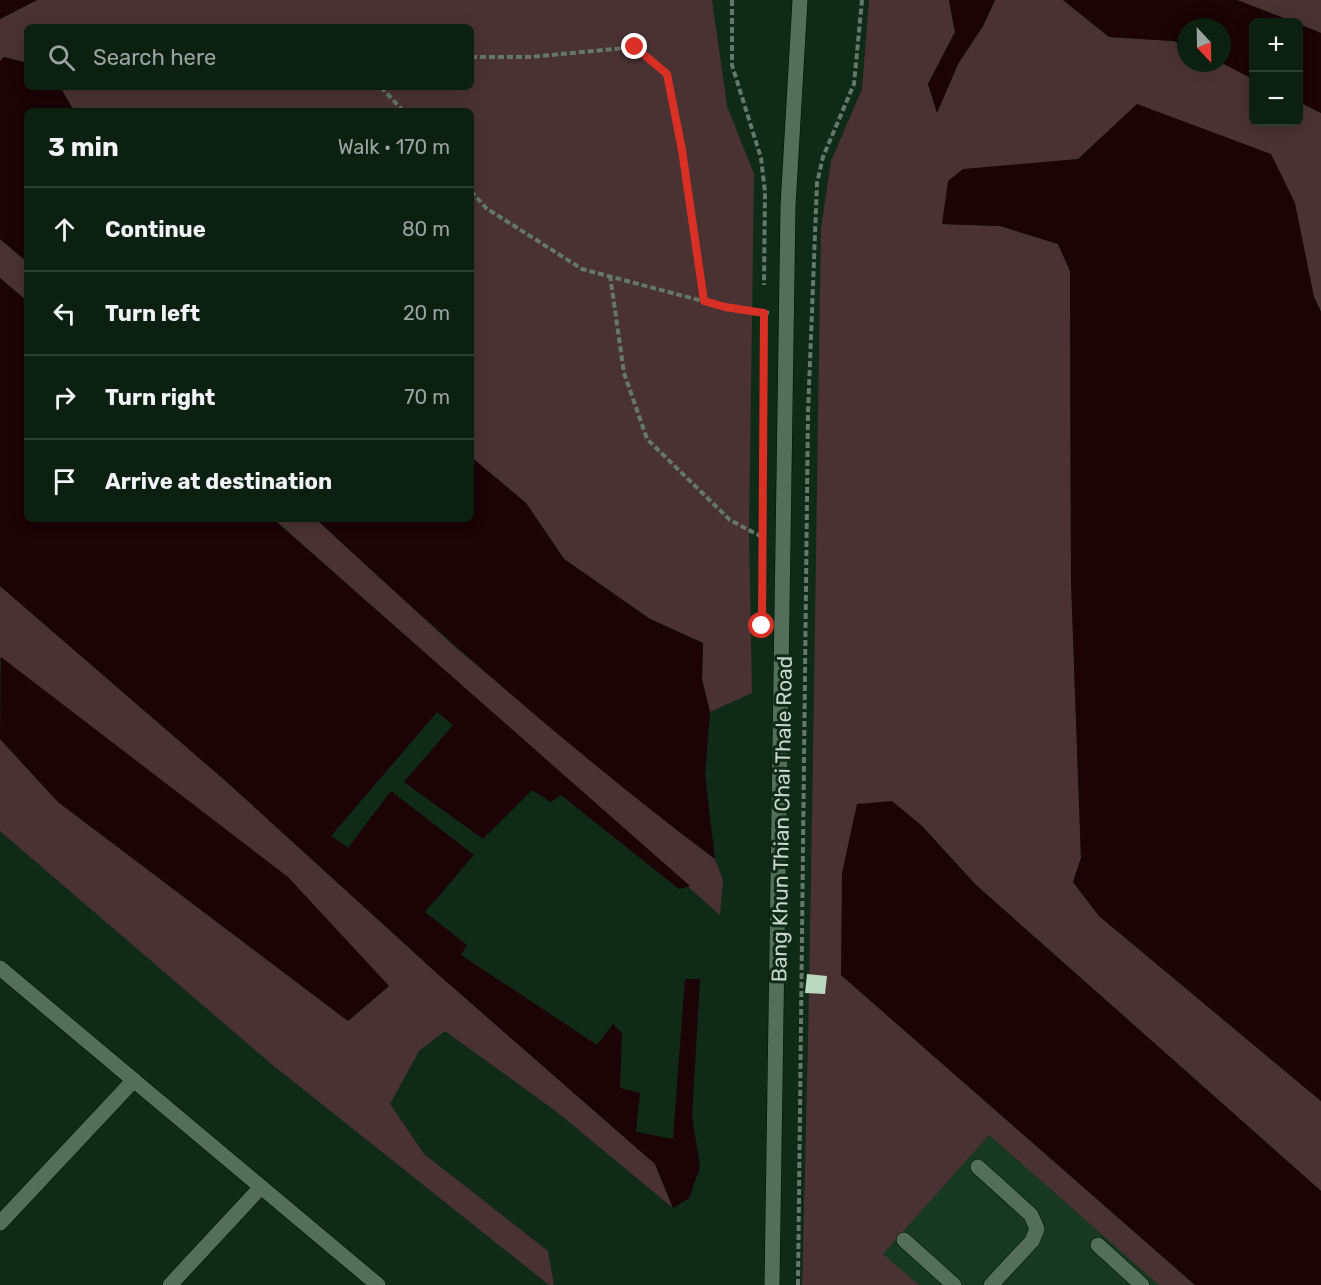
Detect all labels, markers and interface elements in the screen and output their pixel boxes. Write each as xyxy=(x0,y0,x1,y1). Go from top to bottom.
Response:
north arrow xyxy=(1177,18,1231,72)
map controls xyxy=(1249,18,1303,126)
button: + xyxy=(1249,18,1303,72)
search box xyxy=(24,24,474,90)
route end xyxy=(621,33,647,59)
icon: search xyxy=(45,41,78,74)
text: Search here xyxy=(93,44,216,71)
button: − xyxy=(1249,72,1303,126)
text: 3 min xyxy=(48,132,119,163)
text: Walk · 170 m xyxy=(338,135,450,159)
icon: ahead xyxy=(48,213,81,246)
text: Continue xyxy=(105,216,206,243)
text: 80 m xyxy=(402,217,450,241)
icon: left xyxy=(48,297,81,330)
text: Turn left xyxy=(105,300,200,327)
text: 20 m xyxy=(403,301,450,325)
icon: right xyxy=(48,381,81,414)
text: Turn right xyxy=(105,384,215,411)
text: 70 m xyxy=(404,385,450,409)
icon: arrive xyxy=(48,465,81,498)
text: Arrive at destination xyxy=(105,468,332,495)
route start xyxy=(748,612,774,638)
street label: Bang Khun Thian Chai Thale Road xyxy=(766,656,797,982)

